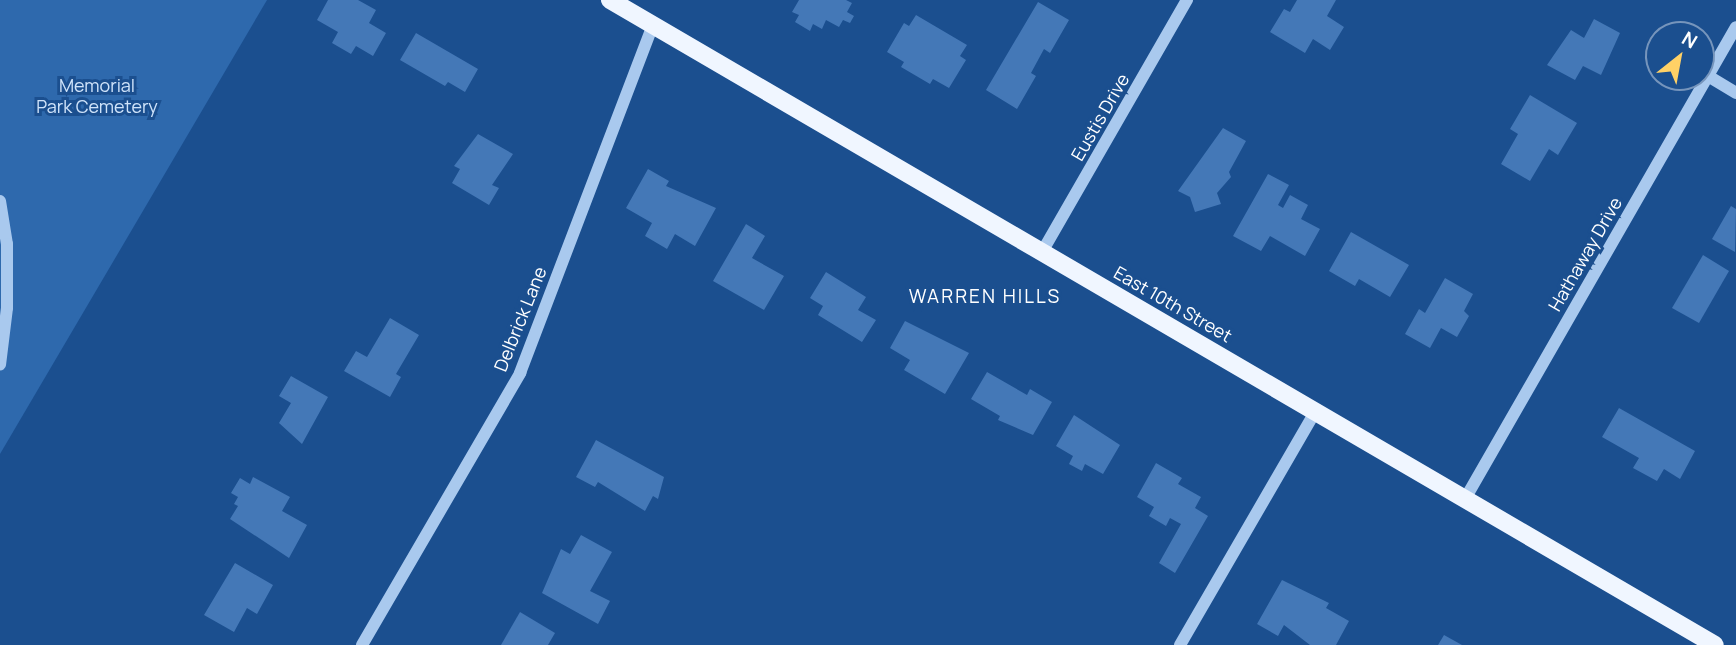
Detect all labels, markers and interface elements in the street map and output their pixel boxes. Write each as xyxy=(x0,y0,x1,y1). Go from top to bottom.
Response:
north arrow xyxy=(1645,21,1715,91)
text: N xyxy=(1677,25,1702,54)
street label: Eustis Drive xyxy=(1066,70,1134,164)
park label: Memorial Park Cemetery xyxy=(36,75,158,118)
street label: Hathaway Drive xyxy=(1544,193,1626,315)
street label: East 10th Street xyxy=(1110,261,1236,347)
street label: Delbrick Lane xyxy=(489,263,551,375)
district label: WARREN HILLS xyxy=(910,286,1060,308)

